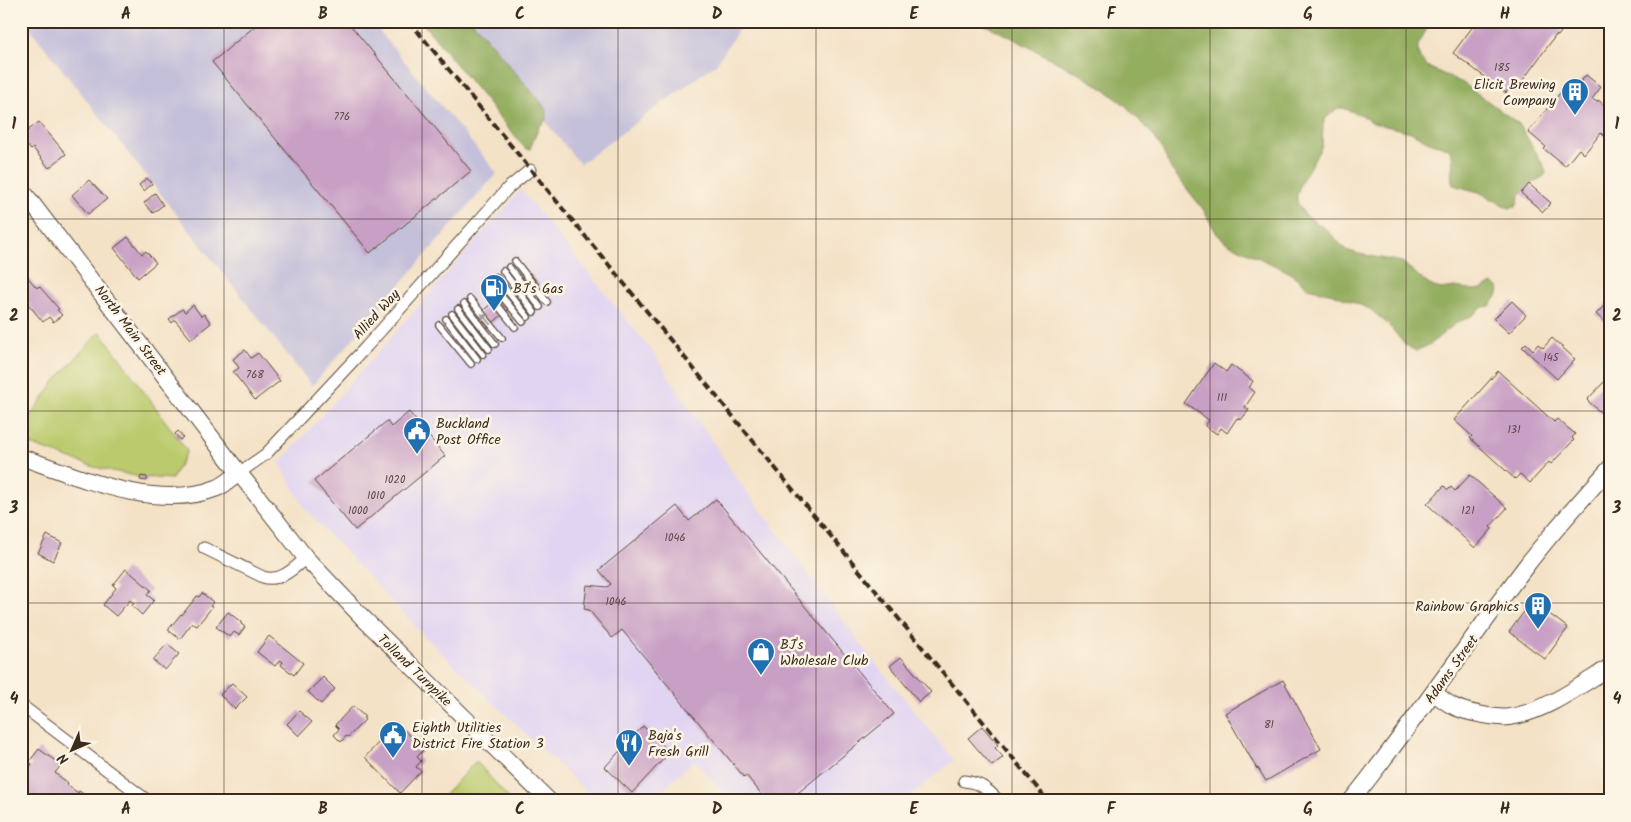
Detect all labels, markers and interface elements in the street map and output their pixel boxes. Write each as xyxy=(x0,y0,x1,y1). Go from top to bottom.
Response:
text: A xyxy=(121,2,131,27)
text: B xyxy=(318,2,328,27)
text: C xyxy=(515,2,525,27)
text: D xyxy=(712,2,723,27)
text: E xyxy=(910,2,920,27)
text: F xyxy=(1107,2,1117,27)
text: G xyxy=(1303,2,1313,27)
text: H xyxy=(1500,2,1510,27)
house number: 185 xyxy=(1494,59,1511,77)
place label: Elicit Brewing Company xyxy=(1474,74,1556,112)
building icon: Elicit Brewing Company xyxy=(1560,77,1590,116)
house number: 776 xyxy=(334,108,350,126)
text: 1 xyxy=(12,112,17,137)
text: 1 xyxy=(1615,112,1620,137)
fuel station icon: BJ's Gas xyxy=(479,273,509,312)
place label: BJ's Gas xyxy=(513,278,563,300)
street label: North Main Street xyxy=(89,281,172,381)
street label: Allied Way xyxy=(348,284,406,345)
text: 2 xyxy=(9,304,19,329)
text: 2 xyxy=(1612,304,1622,329)
one-way arrow xyxy=(480,313,491,326)
house number: 145 xyxy=(1543,349,1560,367)
house number: 768 xyxy=(246,366,264,384)
house number: 111 xyxy=(1217,389,1227,407)
place label: Buckland Post Office xyxy=(436,413,501,451)
public building icon: Buckland Post Office xyxy=(402,416,432,455)
house number: 131 xyxy=(1507,421,1521,439)
house number: 1020 xyxy=(385,471,406,489)
house number: 1010 xyxy=(367,487,385,505)
text: 3 xyxy=(9,496,19,521)
text: 3 xyxy=(1612,496,1622,521)
house number: 1000 xyxy=(348,502,368,520)
house number: 121 xyxy=(1461,502,1475,520)
house number: 1046 xyxy=(664,529,686,547)
building icon: Rainbow Graphics xyxy=(1523,591,1553,630)
house number: 1046 xyxy=(605,593,627,611)
place label: Rainbow Graphics xyxy=(1415,596,1519,618)
street label: Tolland Turnpike xyxy=(372,629,457,713)
street label: Adams Street xyxy=(1419,630,1485,709)
place label: BJ's Wholesale Club xyxy=(780,634,869,672)
shop icon: BJ's Wholesale Club xyxy=(746,637,776,676)
text: 4 xyxy=(10,687,19,712)
text: 4 xyxy=(1613,687,1622,712)
house number: 81 xyxy=(1264,716,1274,734)
place label: Eighth Utilities District Fire Station 3 xyxy=(412,717,544,755)
public building icon: Eighth Utilities District Fire Station 3 xyxy=(378,720,408,759)
north arrow xyxy=(48,724,98,774)
place label: Baja's Fresh Grill xyxy=(648,725,709,763)
restaurant icon: Baja's Fresh Grill xyxy=(614,728,644,767)
text: N xyxy=(52,747,74,769)
text: A xyxy=(121,797,131,822)
text: B xyxy=(318,797,328,822)
text: C xyxy=(515,797,525,822)
text: D xyxy=(712,797,723,822)
text: E xyxy=(910,797,920,822)
text: F xyxy=(1107,797,1117,822)
text: G xyxy=(1303,797,1313,822)
text: H xyxy=(1500,797,1510,822)

